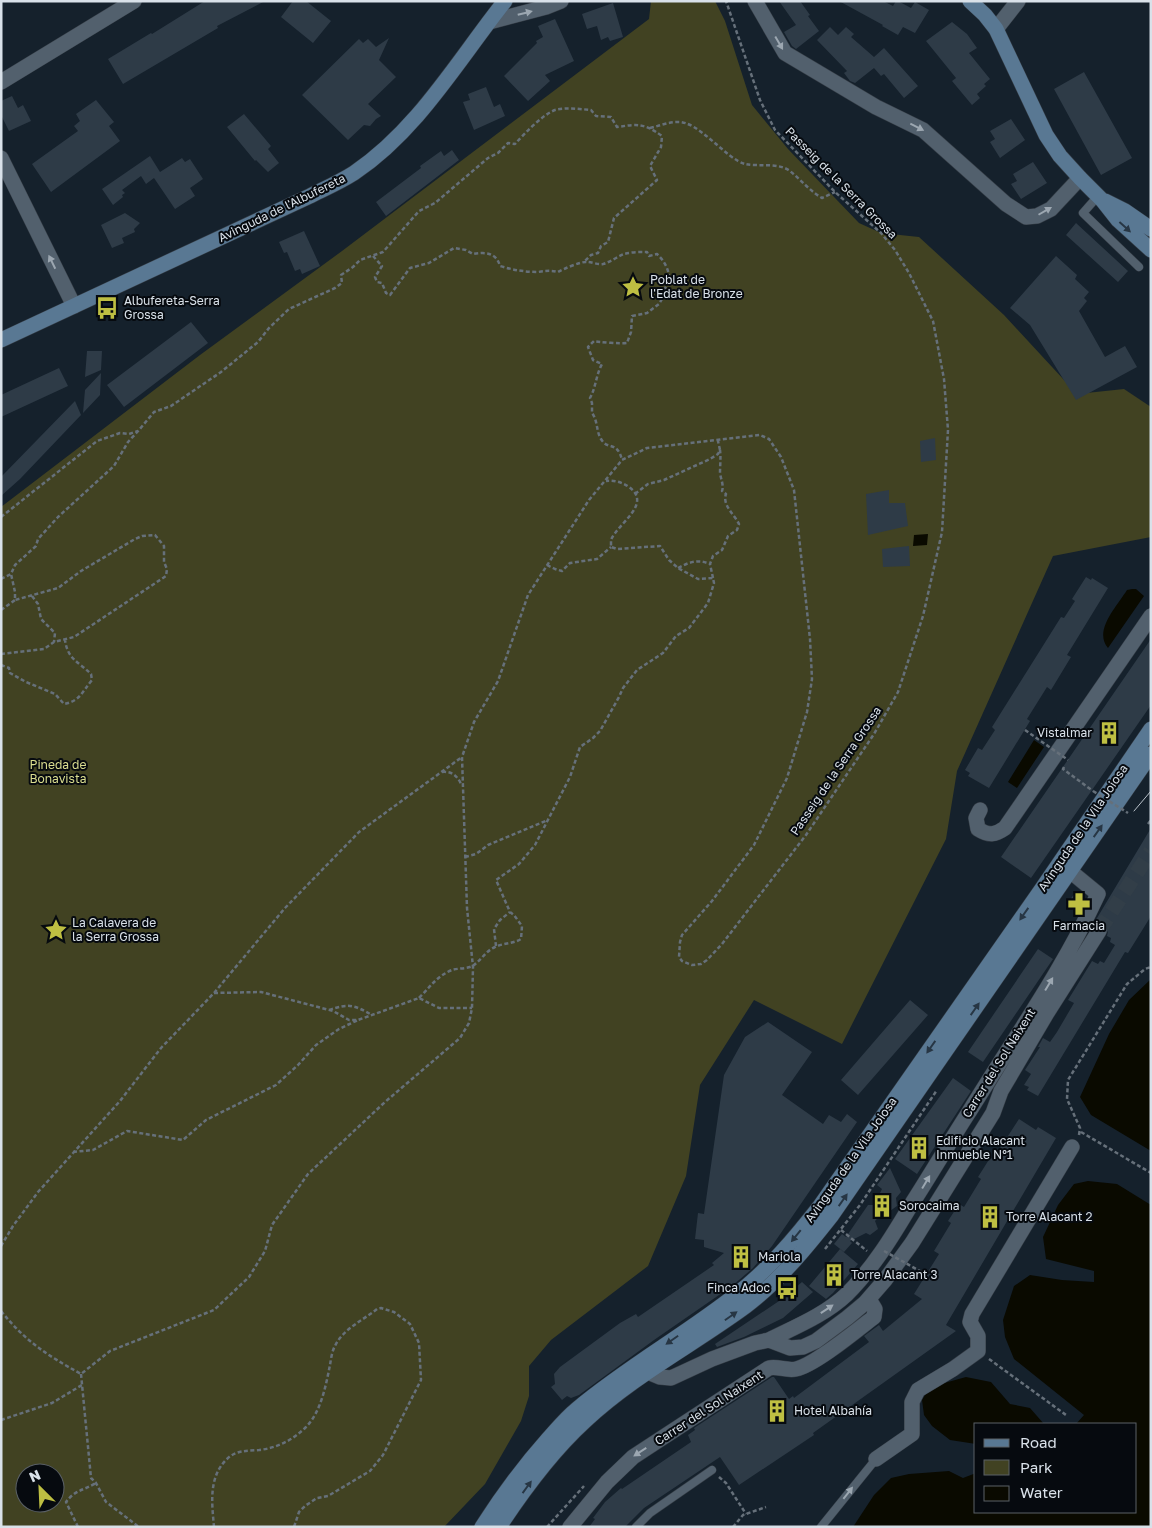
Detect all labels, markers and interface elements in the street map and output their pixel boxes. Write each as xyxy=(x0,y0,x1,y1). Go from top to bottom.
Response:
one-way arrow xyxy=(518,9,533,17)
one-way arrow xyxy=(775,37,784,50)
one-way arrow xyxy=(909,123,924,131)
street label: Passeig de la Serra Grossa xyxy=(782,124,900,242)
street label: Avinguda de l'Albufereta xyxy=(216,170,348,245)
one-way arrow xyxy=(1039,207,1052,216)
one-way arrow xyxy=(1119,221,1131,233)
one-way arrow xyxy=(48,255,56,269)
place label: Poblat de l'Edat de Bronze xyxy=(650,272,743,301)
place icon: Poblat de l'Edat de Bronze xyxy=(620,274,646,300)
place label: Albufereta-Serra Grossa xyxy=(124,293,220,322)
bus stop icon: Albufereta-Serra Grossa xyxy=(94,295,120,321)
street label: Passeig de la Serra Grossa xyxy=(787,703,884,838)
building icon: Vistalmar xyxy=(1096,720,1122,746)
place label: Vistalmar xyxy=(1037,725,1092,740)
park label: Pineda de Bonavista xyxy=(29,757,87,786)
street label: Avinguda de la Vila Joiosa xyxy=(1035,761,1131,894)
one-way arrow xyxy=(1093,824,1103,838)
pharmacy icon: Farmacia xyxy=(1066,891,1092,917)
one-way arrow xyxy=(1019,907,1029,921)
place label: La Calavera de la Serra Grossa xyxy=(72,915,159,944)
place icon: La Calavera de la Serra Grossa xyxy=(43,917,69,943)
place label: Farmacia xyxy=(1053,918,1105,933)
one-way arrow xyxy=(1044,978,1053,991)
one-way arrow xyxy=(970,1002,980,1016)
street label: Carrer del Sol Naixent xyxy=(959,1005,1038,1120)
one-way arrow xyxy=(926,1040,936,1054)
street label: Avinguda de la Vila Joiosa xyxy=(802,1094,900,1225)
place label: Edificio Alacant Inmueble N°1 xyxy=(936,1133,1025,1162)
building icon: Edificio Alacant Inmueble N°1 xyxy=(906,1135,932,1161)
one-way arrow xyxy=(921,1175,930,1188)
one-way arrow xyxy=(838,1193,848,1207)
building icon: Sorocaima xyxy=(869,1193,895,1219)
place label: Sorocaima xyxy=(899,1198,960,1213)
building icon: Torre Alacant 2 xyxy=(977,1204,1003,1230)
place label: Torre Alacant 2 xyxy=(1006,1209,1093,1224)
one-way arrow xyxy=(791,1229,802,1242)
building icon: Mariola xyxy=(728,1244,754,1270)
place label: Mariola xyxy=(758,1249,801,1264)
building icon: Torre Alacant 3 xyxy=(821,1262,847,1288)
place label: Torre Alacant 3 xyxy=(851,1267,938,1282)
bus stop icon: Finca Adoc xyxy=(774,1275,800,1301)
place label: Finca Adoc xyxy=(707,1280,770,1295)
one-way arrow xyxy=(820,1304,834,1313)
one-way arrow xyxy=(724,1311,737,1321)
one-way arrow xyxy=(665,1335,679,1345)
street label: Carrer del Sol Naixent xyxy=(652,1367,766,1448)
building icon: Hotel Albahía xyxy=(764,1398,790,1424)
place label: Hotel Albahía xyxy=(794,1403,872,1418)
legend xyxy=(974,1423,1137,1513)
text: Road xyxy=(1020,1433,1057,1451)
one-way arrow xyxy=(634,1448,647,1457)
text: Park xyxy=(1020,1458,1053,1476)
north arrow xyxy=(15,1463,65,1513)
text: N xyxy=(26,1466,43,1486)
one-way arrow xyxy=(521,1481,532,1494)
text: Water xyxy=(1020,1483,1063,1501)
one-way arrow xyxy=(843,1486,854,1499)

